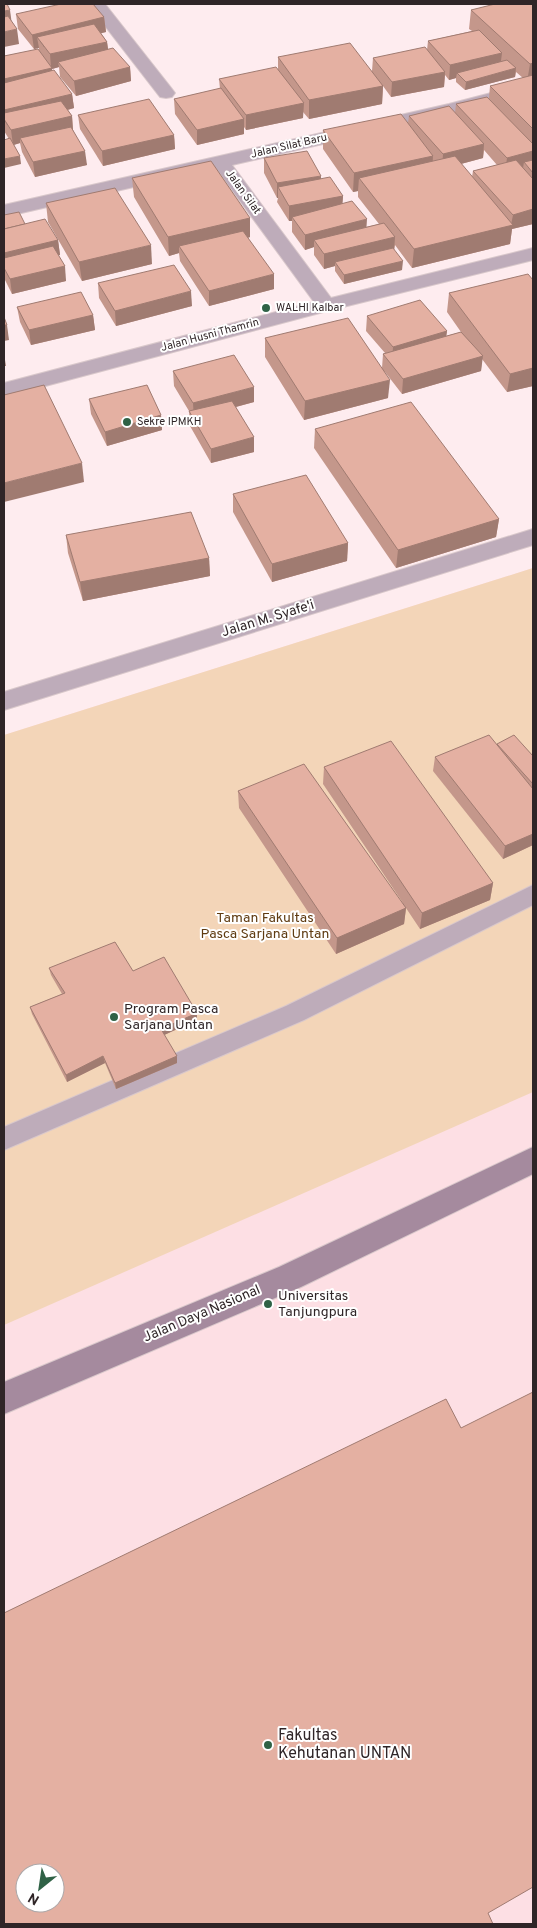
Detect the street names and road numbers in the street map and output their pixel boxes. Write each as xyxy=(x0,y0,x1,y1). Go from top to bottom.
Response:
street label: Jalan Silat Baru xyxy=(250,130,328,162)
street label: Jalan Silat xyxy=(222,167,264,217)
street label: Jalan Husni Thamrin xyxy=(159,315,261,355)
street label: Jalan M. Syafe'i xyxy=(220,597,316,641)
street label: Jalan Daya Nasional xyxy=(141,1282,263,1346)

